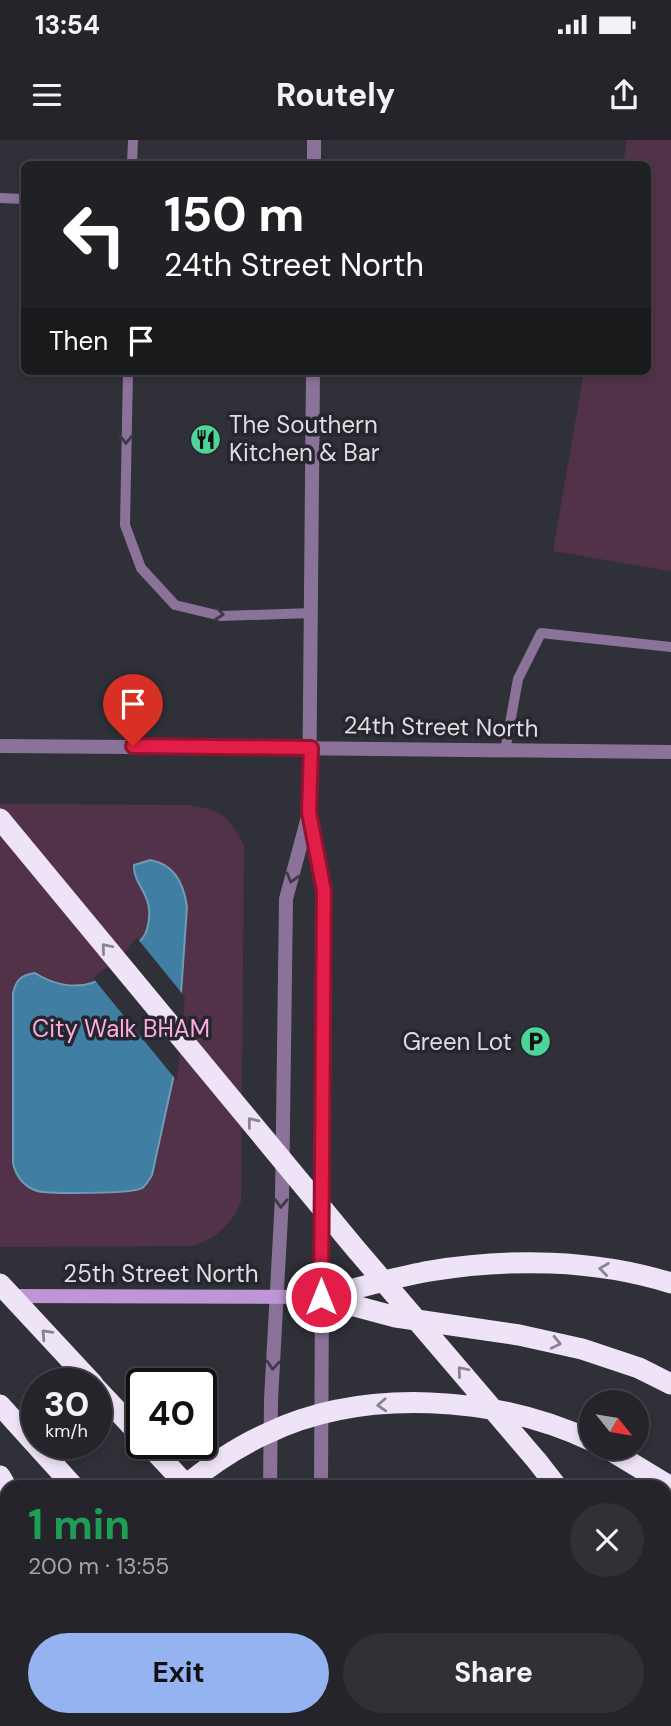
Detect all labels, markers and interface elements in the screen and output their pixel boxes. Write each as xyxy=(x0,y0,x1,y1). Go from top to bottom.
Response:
text: 13:54 xyxy=(35,8,100,42)
text: Routely xyxy=(276,74,395,116)
icon: menu xyxy=(28,76,66,114)
icon: share xyxy=(605,76,643,114)
text: 150 m xyxy=(164,182,304,246)
icon: left xyxy=(49,189,140,280)
text: 24th Street North xyxy=(164,244,424,286)
icon: arrive xyxy=(122,322,160,360)
text: Then xyxy=(49,324,108,358)
place label: The Southern Kitchen & Bar xyxy=(229,409,380,468)
restaurant icon: The Southern Kitchen & Bar xyxy=(189,422,223,456)
one-way arrow xyxy=(119,434,134,445)
one-way arrow xyxy=(214,606,225,621)
pin xyxy=(103,674,163,746)
icon: arrive xyxy=(114,685,152,723)
street label: 24th Street North xyxy=(343,709,539,744)
one-way arrow xyxy=(286,872,300,884)
one-way arrow xyxy=(102,944,114,957)
park label: City Walk BHAM xyxy=(32,1013,210,1044)
parking icon: Green Lot xyxy=(518,1025,552,1059)
place label: Green Lot xyxy=(403,1026,512,1057)
one-way arrow xyxy=(248,1118,261,1130)
one-way arrow xyxy=(274,1198,289,1209)
street label: 25th Street North xyxy=(63,1258,259,1289)
position arrow xyxy=(284,1260,358,1334)
one-way arrow xyxy=(598,1262,610,1277)
one-way arrow xyxy=(42,1329,55,1342)
one-way arrow xyxy=(550,1335,562,1349)
one-way arrow xyxy=(266,1359,281,1370)
one-way arrow xyxy=(458,1367,470,1380)
speed limit sign: 40 xyxy=(126,1368,217,1459)
text: 30 xyxy=(44,1381,89,1427)
north arrow xyxy=(579,1390,649,1460)
map controls xyxy=(579,1390,649,1460)
one-way arrow xyxy=(376,1397,387,1412)
text: km/h xyxy=(45,1419,88,1443)
text: 1 min xyxy=(28,1497,130,1552)
button: close xyxy=(570,1503,644,1577)
text: 200 m · 13:55 xyxy=(28,1551,169,1581)
button: Exit xyxy=(28,1633,329,1713)
button: Share xyxy=(343,1633,644,1713)

